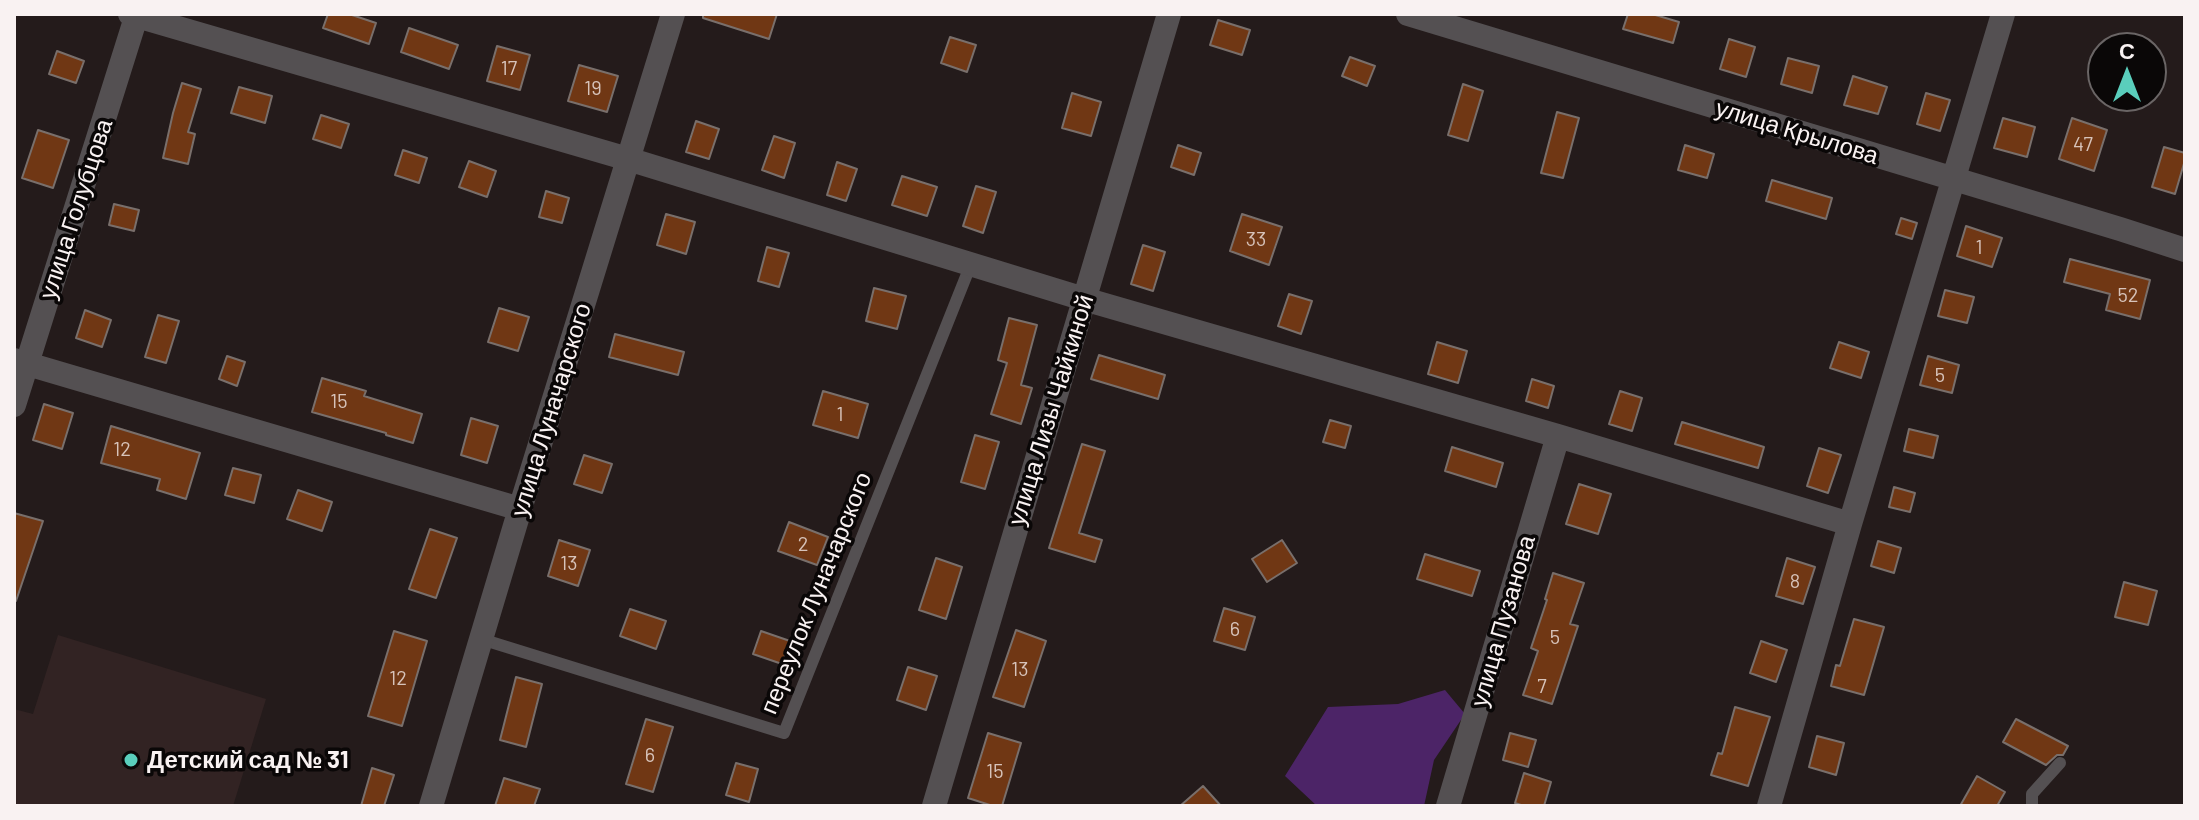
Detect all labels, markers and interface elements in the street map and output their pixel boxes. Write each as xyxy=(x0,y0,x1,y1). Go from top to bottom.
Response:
north arrow xyxy=(2087,32,2167,112)
text: С xyxy=(2119,37,2135,63)
house number: 17 xyxy=(501,56,517,80)
house number: 19 xyxy=(584,76,602,100)
street label: улица Крылова xyxy=(1712,94,1882,170)
street label: улица Голубцова xyxy=(33,115,119,303)
house number: 47 xyxy=(2073,132,2093,156)
house number: 33 xyxy=(1246,227,1266,251)
house number: 1 xyxy=(1976,235,1982,259)
house number: 52 xyxy=(2118,283,2138,307)
street label: улица Лизы Чайкиной xyxy=(1002,291,1100,529)
street label: улица Луначарского xyxy=(505,300,597,520)
house number: 5 xyxy=(1935,363,1945,387)
house number: 15 xyxy=(330,389,348,413)
house number: 1 xyxy=(837,402,843,426)
house number: 12 xyxy=(113,437,131,461)
street label: переулок Луначарского xyxy=(754,468,878,718)
house number: 2 xyxy=(798,532,808,556)
street label: улица Пузанова xyxy=(1465,532,1541,710)
house number: 13 xyxy=(560,551,578,575)
house number: 8 xyxy=(1790,569,1800,593)
house number: 6 xyxy=(1230,617,1240,641)
house number: 5 xyxy=(1550,625,1560,649)
house number: 13 xyxy=(1011,657,1029,681)
house number: 12 xyxy=(389,666,407,690)
house number: 7 xyxy=(1537,674,1547,698)
house number: 6 xyxy=(645,743,655,767)
place label: Детский сад № 31 xyxy=(147,746,348,774)
marker: Детский сад № 31 xyxy=(122,751,140,769)
house number: 15 xyxy=(986,759,1004,783)

